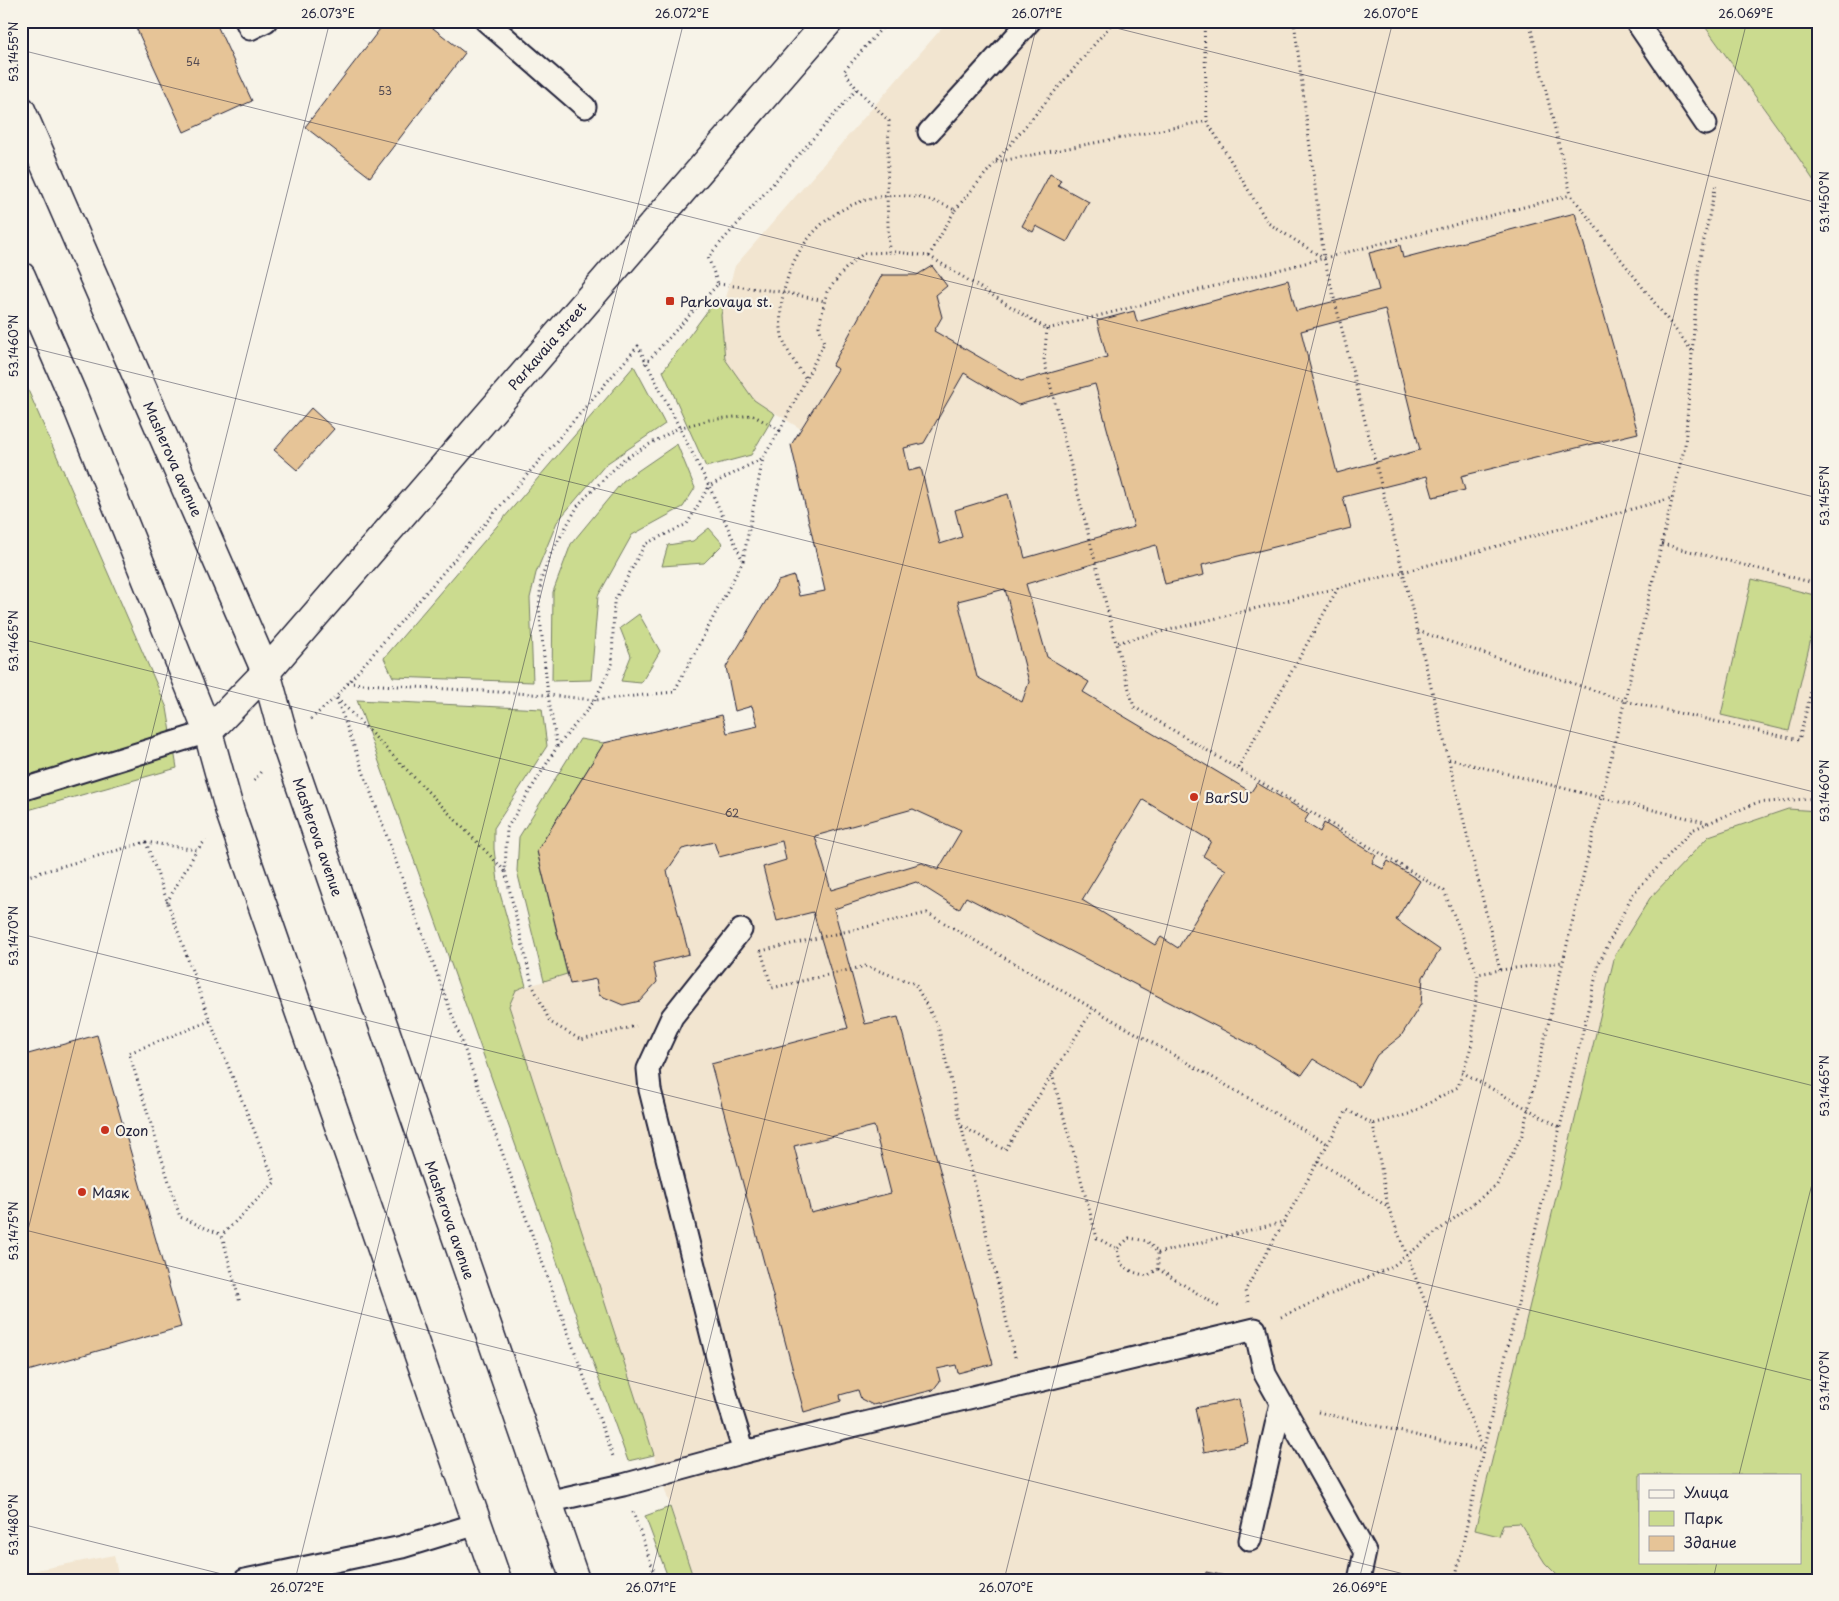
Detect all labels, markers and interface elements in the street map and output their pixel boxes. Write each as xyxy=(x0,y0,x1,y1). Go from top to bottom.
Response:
text: 26.073°E xyxy=(301,4,355,22)
text: 26.072°E xyxy=(655,4,709,22)
text: 26.071°E xyxy=(1011,4,1063,22)
text: 26.070°E xyxy=(1363,4,1419,22)
text: 26.069°E xyxy=(1718,4,1774,22)
text: 53.1455°N xyxy=(4,22,22,82)
house number: 54 xyxy=(186,53,200,70)
house number: 53 xyxy=(378,82,392,99)
text: 53.1450°N xyxy=(1815,171,1833,233)
place label: Parkovaya st. xyxy=(680,291,772,312)
marker: Parkovaya st. xyxy=(664,295,676,307)
street label: Parkavaia street xyxy=(503,297,591,394)
text: 53.1460°N xyxy=(4,315,22,377)
street label: Masherova avenue xyxy=(138,398,208,520)
text: 53.1455°N xyxy=(1815,466,1833,526)
text: 53.1465°N xyxy=(4,610,22,672)
text: 53.1460°N xyxy=(1815,760,1833,822)
street label: Masherova avenue xyxy=(288,775,348,899)
place label: BarSU xyxy=(1204,787,1249,808)
marker: BarSU xyxy=(1188,791,1200,803)
house number: 62 xyxy=(725,804,739,821)
text: 53.1470°N xyxy=(4,906,22,966)
text: 53.1465°N xyxy=(1815,1055,1833,1117)
place label: Ozon xyxy=(115,1120,148,1141)
marker: Ozon xyxy=(99,1124,111,1136)
street label: Masherova avenue xyxy=(420,1158,480,1282)
place label: Маяк xyxy=(92,1182,130,1203)
marker: Маяк xyxy=(76,1186,88,1198)
text: 53.1475°N xyxy=(4,1201,22,1261)
text: 53.1470°N xyxy=(1815,1351,1833,1411)
legend xyxy=(1639,1474,1802,1564)
text: Улица xyxy=(1684,1480,1729,1503)
text: 53.1480°N xyxy=(4,1494,22,1556)
text: Парк xyxy=(1684,1506,1723,1529)
text: Здание xyxy=(1684,1530,1737,1553)
text: 26.072°E xyxy=(270,1578,324,1596)
text: 26.071°E xyxy=(625,1578,677,1596)
text: 26.070°E xyxy=(978,1578,1034,1596)
text: 26.069°E xyxy=(1332,1578,1388,1596)

